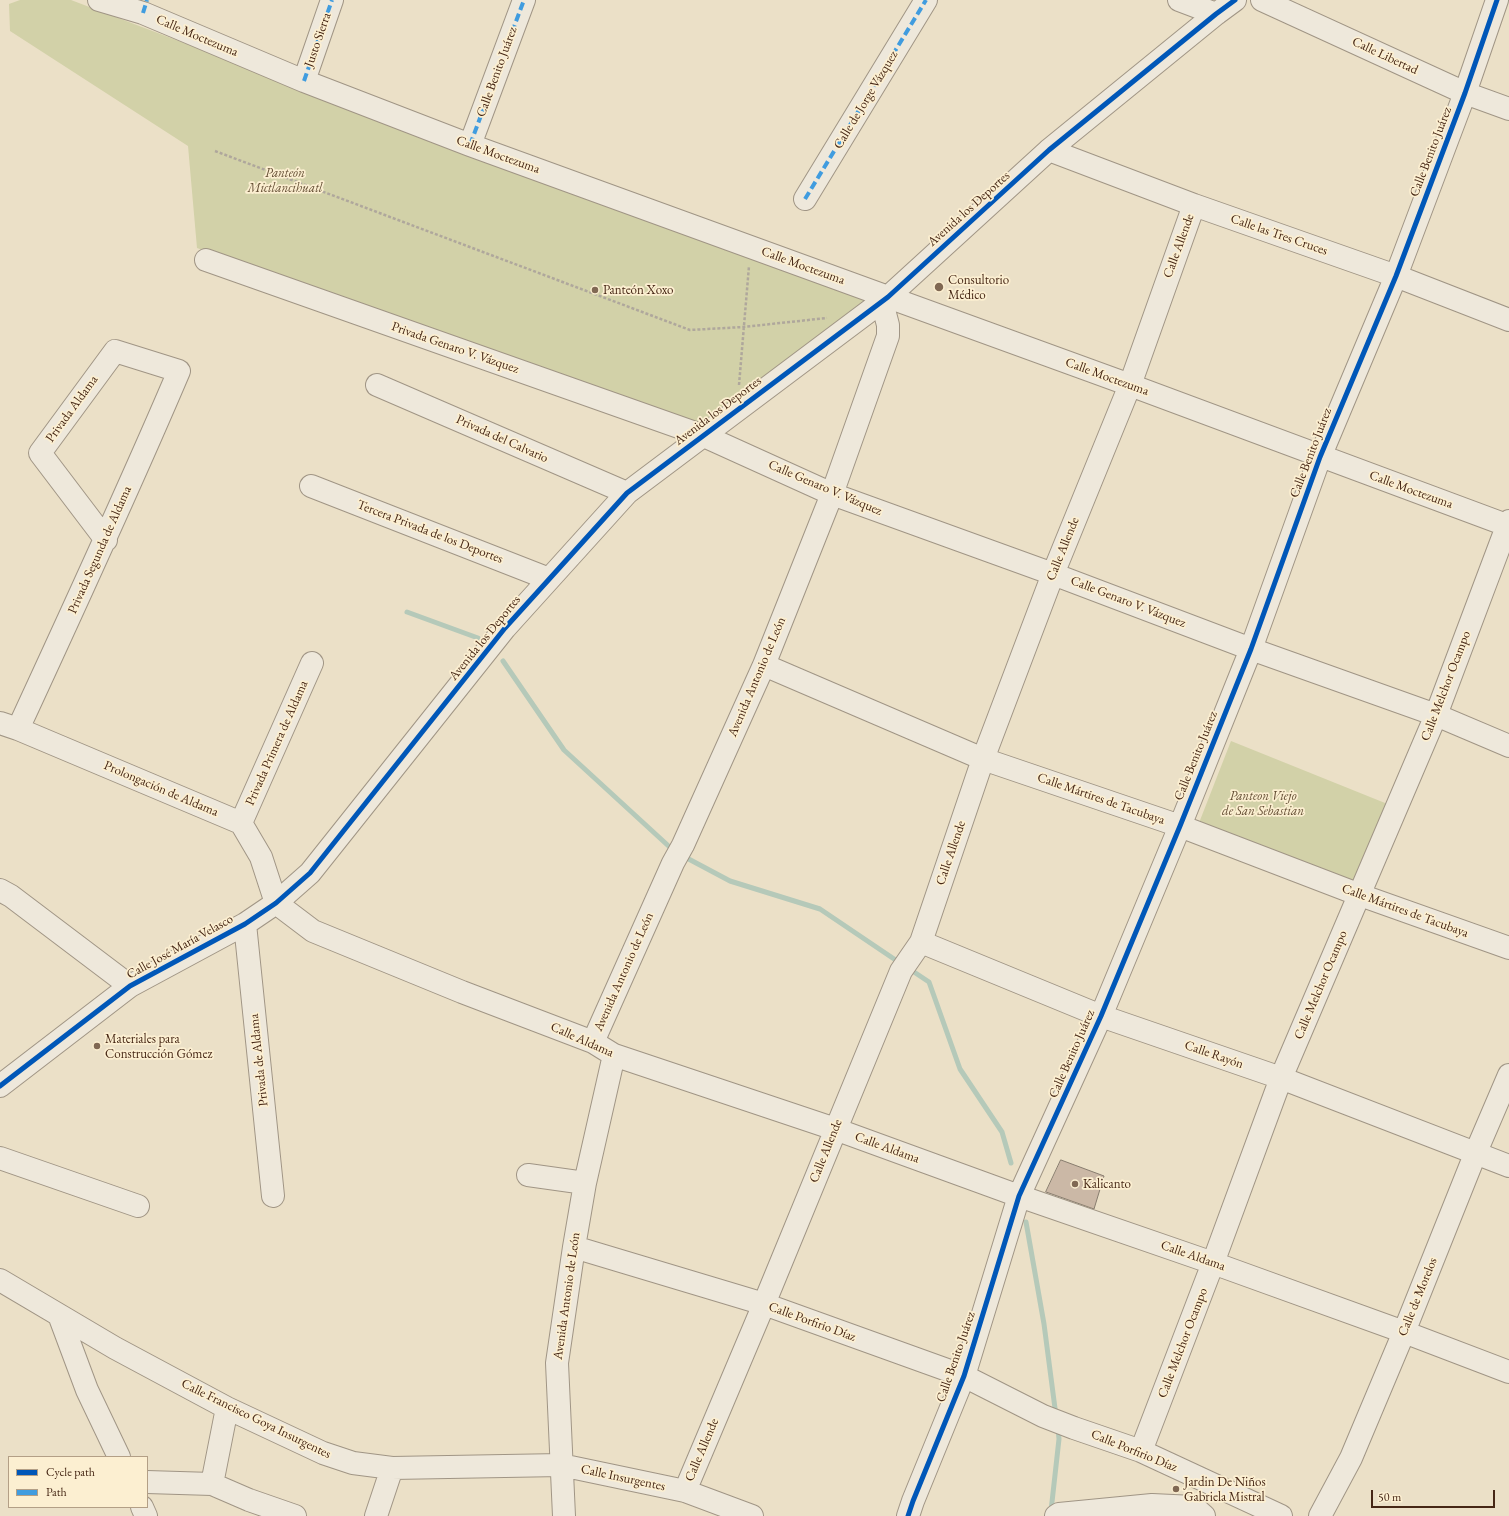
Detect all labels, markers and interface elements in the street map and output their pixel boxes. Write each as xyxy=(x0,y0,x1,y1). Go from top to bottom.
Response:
street label: Justo Sierra xyxy=(301,11,335,69)
street label: Calle Moctezuma xyxy=(154,12,240,60)
street label: Calle Benito Juárez xyxy=(473,25,521,119)
street label: Calle Libertad xyxy=(1350,34,1420,78)
street label: Calle de Jorge Vázquez xyxy=(830,48,902,152)
street label: Calle Benito Juárez xyxy=(1407,105,1455,199)
street label: Calle Moctezuma xyxy=(454,133,542,177)
park label: Panteón Mictlancihuatl xyxy=(248,165,322,196)
street label: Avenida los Deportes xyxy=(925,168,1013,250)
street label: Calle las Tres Cruces xyxy=(1228,211,1330,259)
street label: Calle Allende xyxy=(1160,212,1198,280)
street label: Calle Moctezuma xyxy=(759,244,847,288)
place label: Consultorio Médico xyxy=(948,272,1009,303)
marker: Consultorio Médico xyxy=(933,281,945,293)
place label: Panteón Xoxo xyxy=(603,282,673,298)
marker: Panteón Xoxo xyxy=(590,285,600,295)
street label: Privada Genaro V. Vázquez xyxy=(389,319,521,377)
street label: Calle Moctezuma xyxy=(1063,355,1151,399)
street label: Privada Aldama xyxy=(42,372,102,446)
street label: Avenida los Deportes xyxy=(671,373,765,449)
street label: Calle Benito Juárez xyxy=(1287,406,1335,500)
street label: Privada del Calvario xyxy=(453,412,551,466)
street label: Calle Genaro V. Vázquez xyxy=(766,457,884,519)
street label: Calle Moctezuma xyxy=(1367,468,1455,512)
street label: Privada Segunda de Aldama xyxy=(65,484,135,616)
street label: Tercera Privada de los Deportes xyxy=(355,497,505,567)
street label: Calle Allende xyxy=(1043,515,1083,583)
street label: Calle Genaro V. Vázquez xyxy=(1068,573,1188,631)
street label: Avenida los Deportes xyxy=(446,592,524,684)
street label: Avenida Antonio de León xyxy=(725,615,789,739)
street label: Calle Melchor Ocampo xyxy=(1418,629,1474,743)
street label: Privada Primera de Aldama xyxy=(242,678,312,808)
street label: Calle Benito Juárez xyxy=(1171,709,1221,803)
street label: Prolongación de Aldama xyxy=(101,758,221,820)
street label: Calle Mártires de Tacubaya xyxy=(1035,770,1167,828)
park label: Panteon Viejo de San Sebastian xyxy=(1222,788,1304,819)
street label: Calle Allende xyxy=(933,819,969,887)
street label: Calle Mártires de Tacubaya xyxy=(1339,881,1471,941)
street label: Avenida Antonio de León xyxy=(591,910,657,1034)
street label: Calle José María Velasco xyxy=(124,911,236,983)
street label: Calle Melchor Ocampo xyxy=(1291,928,1351,1042)
street label: Calle Benito Juárez xyxy=(1046,1007,1098,1101)
street label: Privada de Aldama xyxy=(246,1013,272,1107)
street label: Calle Aldama xyxy=(548,1019,616,1061)
place label: Materiales para Construcción Gómez xyxy=(105,1031,212,1062)
street label: Calle Rayón xyxy=(1182,1038,1246,1072)
marker: Materiales para Construcción Gómez xyxy=(92,1041,102,1051)
street label: Calle Allende xyxy=(806,1117,846,1185)
street label: Calle Aldama xyxy=(853,1129,921,1167)
place label: Kalicanto xyxy=(1083,1176,1131,1192)
marker: Kalicanto xyxy=(1070,1179,1080,1189)
street label: Avenida Antonio de León xyxy=(550,1231,584,1361)
street label: Calle Aldama xyxy=(1159,1238,1227,1274)
street label: Calle de Morelos xyxy=(1395,1255,1441,1339)
street label: Calle Melchor Ocampo xyxy=(1155,1286,1211,1400)
street label: Calle Porfirio Díaz xyxy=(766,1299,858,1345)
street label: Calle Benito Juárez xyxy=(933,1310,979,1404)
street label: Calle Francisco Goya Insurgentes xyxy=(179,1376,333,1462)
street label: Calle Allende xyxy=(682,1416,722,1484)
street label: Calle Porfirio Díaz xyxy=(1089,1427,1179,1475)
legend xyxy=(8,1456,148,1508)
street label: Calle Insurgentes xyxy=(579,1461,667,1495)
text: Cycle path xyxy=(46,1464,95,1480)
place label: Jardin De Niños Gabriela Mistral xyxy=(1184,1474,1266,1505)
scale bar xyxy=(1373,1482,1497,1508)
text: Path xyxy=(46,1484,67,1500)
marker: Jardin De Niños Gabriela Mistral xyxy=(1171,1484,1181,1494)
text: 50 m xyxy=(1378,1489,1401,1505)

